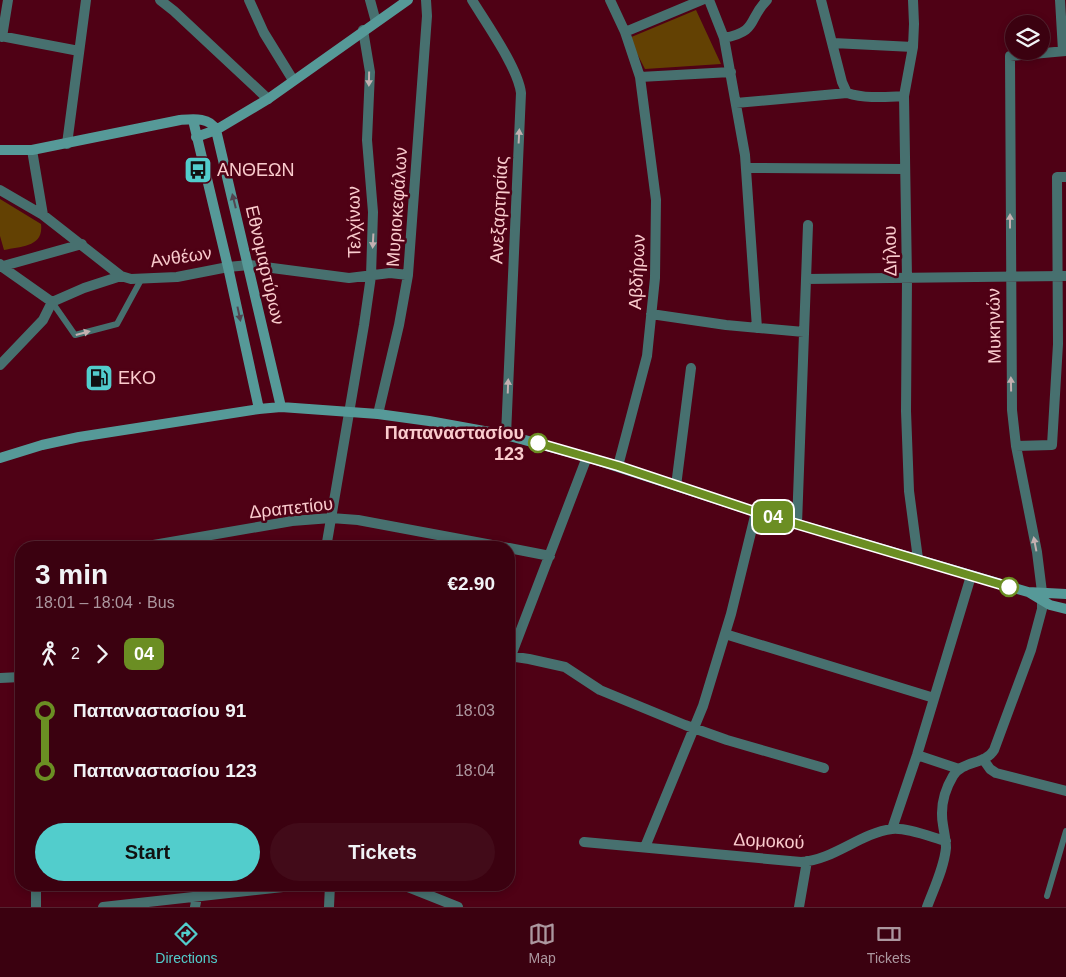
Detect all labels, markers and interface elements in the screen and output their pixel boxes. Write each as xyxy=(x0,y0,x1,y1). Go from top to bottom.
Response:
map controls xyxy=(1005,15,1050,60)
button: layers xyxy=(1005,15,1050,60)
one-way arrow xyxy=(365,71,373,87)
one-way arrow xyxy=(515,128,523,144)
street label: Μυριοκεφάλων xyxy=(383,146,411,268)
bus stop icon: ΑΝΘΕΩΝ xyxy=(183,155,213,185)
street label: Ανεξαρτησίας xyxy=(486,155,512,264)
place label: ΑΝΘΕΩΝ xyxy=(217,160,294,180)
street label: Τελχίνων xyxy=(343,186,365,258)
one-way arrow xyxy=(229,194,237,209)
street label: Εθνομαρτύρων xyxy=(242,203,288,327)
one-way arrow xyxy=(1006,213,1014,229)
street label: Δήλου xyxy=(880,226,900,276)
one-way arrow xyxy=(368,233,376,249)
street label: Αβδήρων xyxy=(625,234,649,310)
street label: Ανθέων xyxy=(149,243,213,271)
street label: Μυκηνών xyxy=(983,288,1005,364)
one-way arrow xyxy=(235,307,243,322)
one-way arrow xyxy=(76,329,91,337)
fuel station icon: EKO xyxy=(84,363,114,393)
place label: EKO xyxy=(118,368,156,388)
one-way arrow xyxy=(1007,375,1015,391)
one-way arrow xyxy=(504,378,512,394)
place label: Παπαναστασίου 123 xyxy=(385,423,524,464)
marker: Παπαναστασίου 123 xyxy=(528,433,548,453)
street label: Δραπετίου xyxy=(248,494,334,522)
line badge: 04 xyxy=(750,501,796,533)
text: 04 xyxy=(763,507,783,527)
one-way arrow xyxy=(1031,536,1039,552)
text: 3 min xyxy=(35,559,108,590)
text: €2.90 xyxy=(447,573,495,594)
unlabelled marker xyxy=(999,577,1019,597)
text: 18:01 – 18:04 · Bus xyxy=(35,594,175,611)
icon: walk xyxy=(35,640,63,668)
icon: forward xyxy=(88,640,116,668)
text: 04 xyxy=(134,644,154,664)
text: 2 xyxy=(71,645,80,662)
text: Παπαναστασίου 91 xyxy=(73,700,246,721)
text: 18:03 xyxy=(455,702,495,719)
text: Παπαναστασίου 123 xyxy=(73,760,257,781)
text: 18:04 xyxy=(455,762,495,779)
button: Start xyxy=(35,823,260,881)
button: Tickets xyxy=(270,823,495,881)
street label: Δομοκού xyxy=(733,829,805,853)
tab: Directions xyxy=(155,920,218,966)
tab: Map xyxy=(528,920,556,966)
tab: Tickets xyxy=(867,920,911,966)

